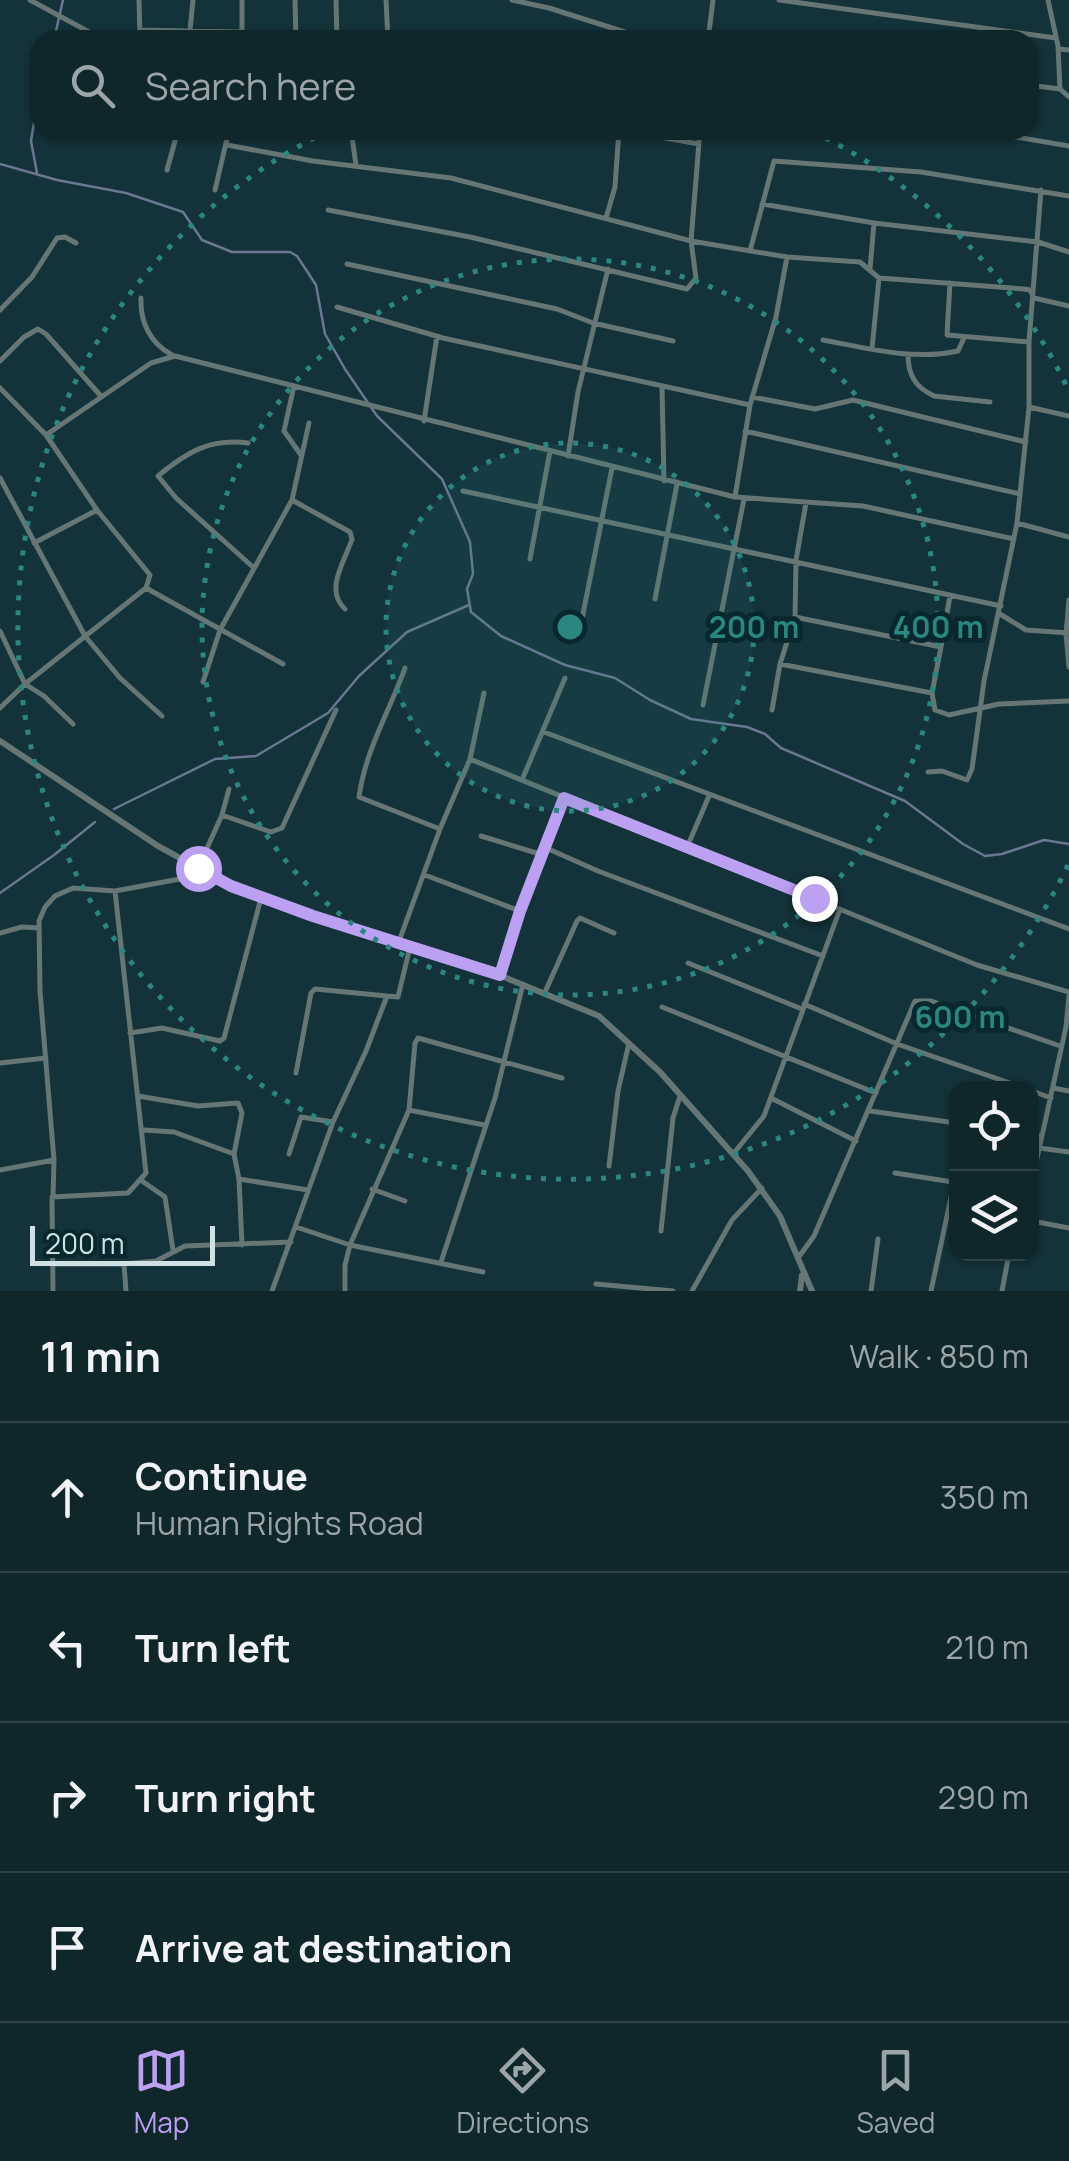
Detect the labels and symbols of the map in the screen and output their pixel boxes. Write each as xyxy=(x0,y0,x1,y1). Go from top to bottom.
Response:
text: 200 m xyxy=(709,606,799,647)
text: 400 m xyxy=(893,606,983,647)
centre of rings xyxy=(552,609,588,645)
route start xyxy=(176,846,222,892)
route end xyxy=(792,876,838,922)
text: 600 m xyxy=(914,996,1006,1037)
scale bar xyxy=(30,1221,215,1266)

